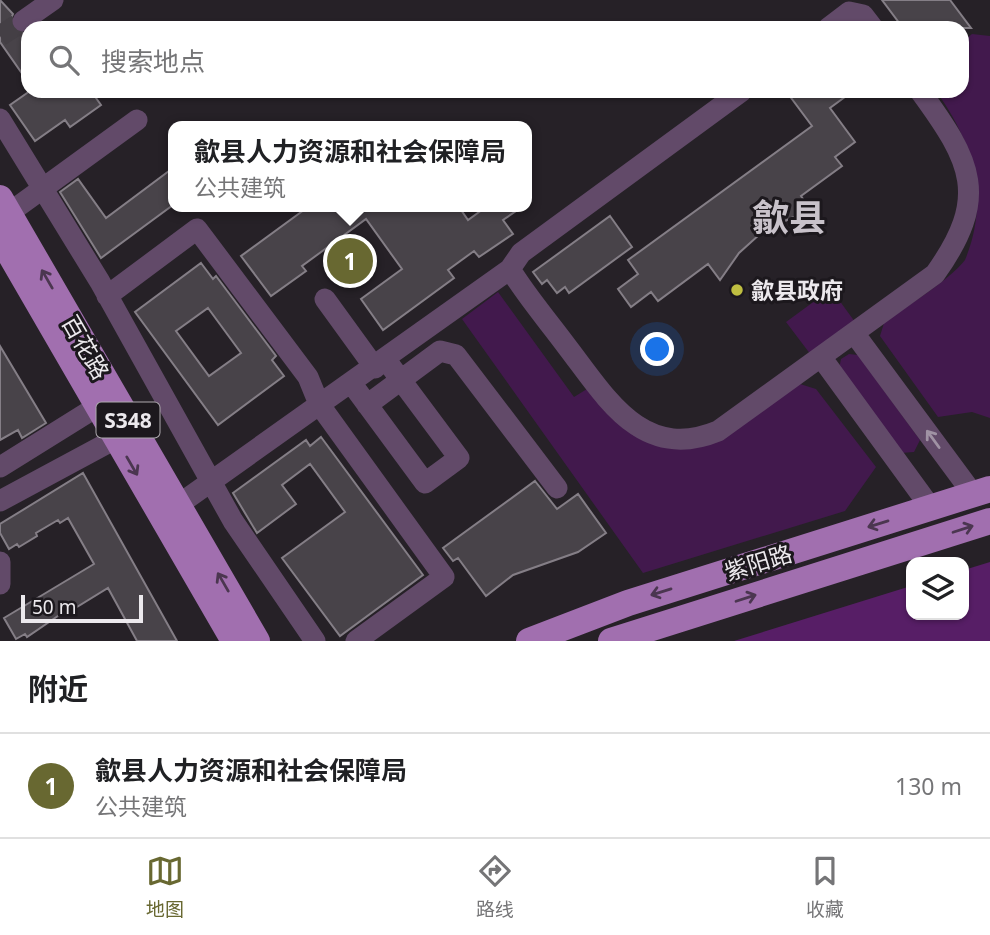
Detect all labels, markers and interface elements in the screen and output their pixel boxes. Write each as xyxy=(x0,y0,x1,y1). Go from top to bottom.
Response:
search box xyxy=(21,21,969,98)
icon: search xyxy=(45,41,83,79)
text: 搜索地点 xyxy=(101,43,205,79)
popup xyxy=(168,121,532,212)
text: 歙县人力资源和社会保障局 xyxy=(194,133,506,169)
text: 公共建筑 xyxy=(194,171,286,203)
district label: 歙县 xyxy=(752,191,826,242)
pin: 1 xyxy=(327,235,373,287)
one-way arrow xyxy=(40,270,54,290)
place label: 歙县政府 xyxy=(751,274,843,306)
marker: 歙县政府 xyxy=(729,282,745,298)
street label: 百花路 xyxy=(55,309,117,385)
your location xyxy=(640,332,674,366)
road number: S348 xyxy=(96,402,160,438)
one-way arrow xyxy=(926,430,941,449)
one-way arrow xyxy=(125,455,139,475)
one-way arrow xyxy=(867,518,889,531)
one-way arrow xyxy=(952,522,974,535)
street label: 紫阳路 xyxy=(720,537,796,587)
map controls xyxy=(906,557,969,620)
button: layers xyxy=(906,557,969,620)
one-way arrow xyxy=(216,573,230,593)
one-way arrow xyxy=(650,587,672,600)
one-way arrow xyxy=(735,591,757,604)
scale bar xyxy=(21,592,144,624)
text: 50 m xyxy=(32,594,76,620)
text: 附近 xyxy=(28,668,88,709)
text: 歙县人力资源和社会保障局 xyxy=(95,752,407,788)
text: 1 xyxy=(44,770,58,802)
text: 130 m xyxy=(895,770,962,802)
text: 公共建筑 xyxy=(95,790,187,822)
tab: 地图 xyxy=(146,852,184,922)
tab: 路线 xyxy=(476,852,514,922)
tab: 收藏 xyxy=(806,852,844,922)

